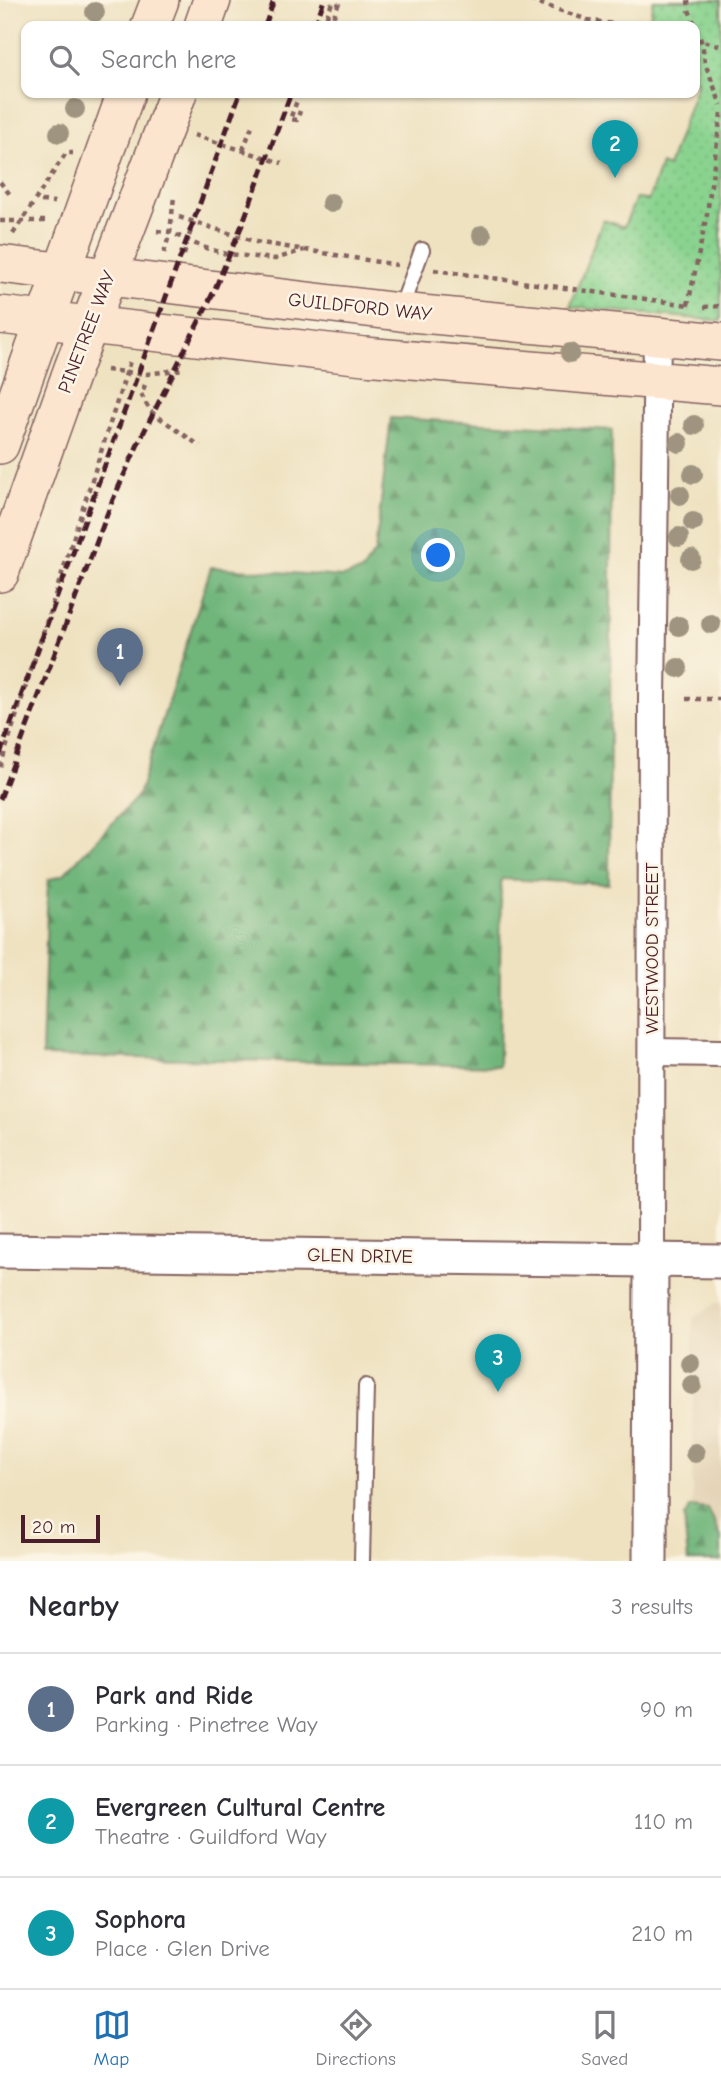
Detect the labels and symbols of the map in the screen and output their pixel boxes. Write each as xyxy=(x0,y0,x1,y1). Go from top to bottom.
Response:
pin: 2 xyxy=(592,120,638,178)
street label: PINETREE WAY xyxy=(54,267,121,396)
street label: GUILDFORD WAY xyxy=(287,289,434,326)
your location xyxy=(421,538,455,572)
pin: 1 xyxy=(97,628,143,686)
street label: WESTWOOD STREET xyxy=(641,862,663,1034)
street label: GLEN DRIVE xyxy=(307,1244,413,1268)
pin: 3 xyxy=(475,1334,521,1392)
scale bar xyxy=(21,1512,100,1544)

